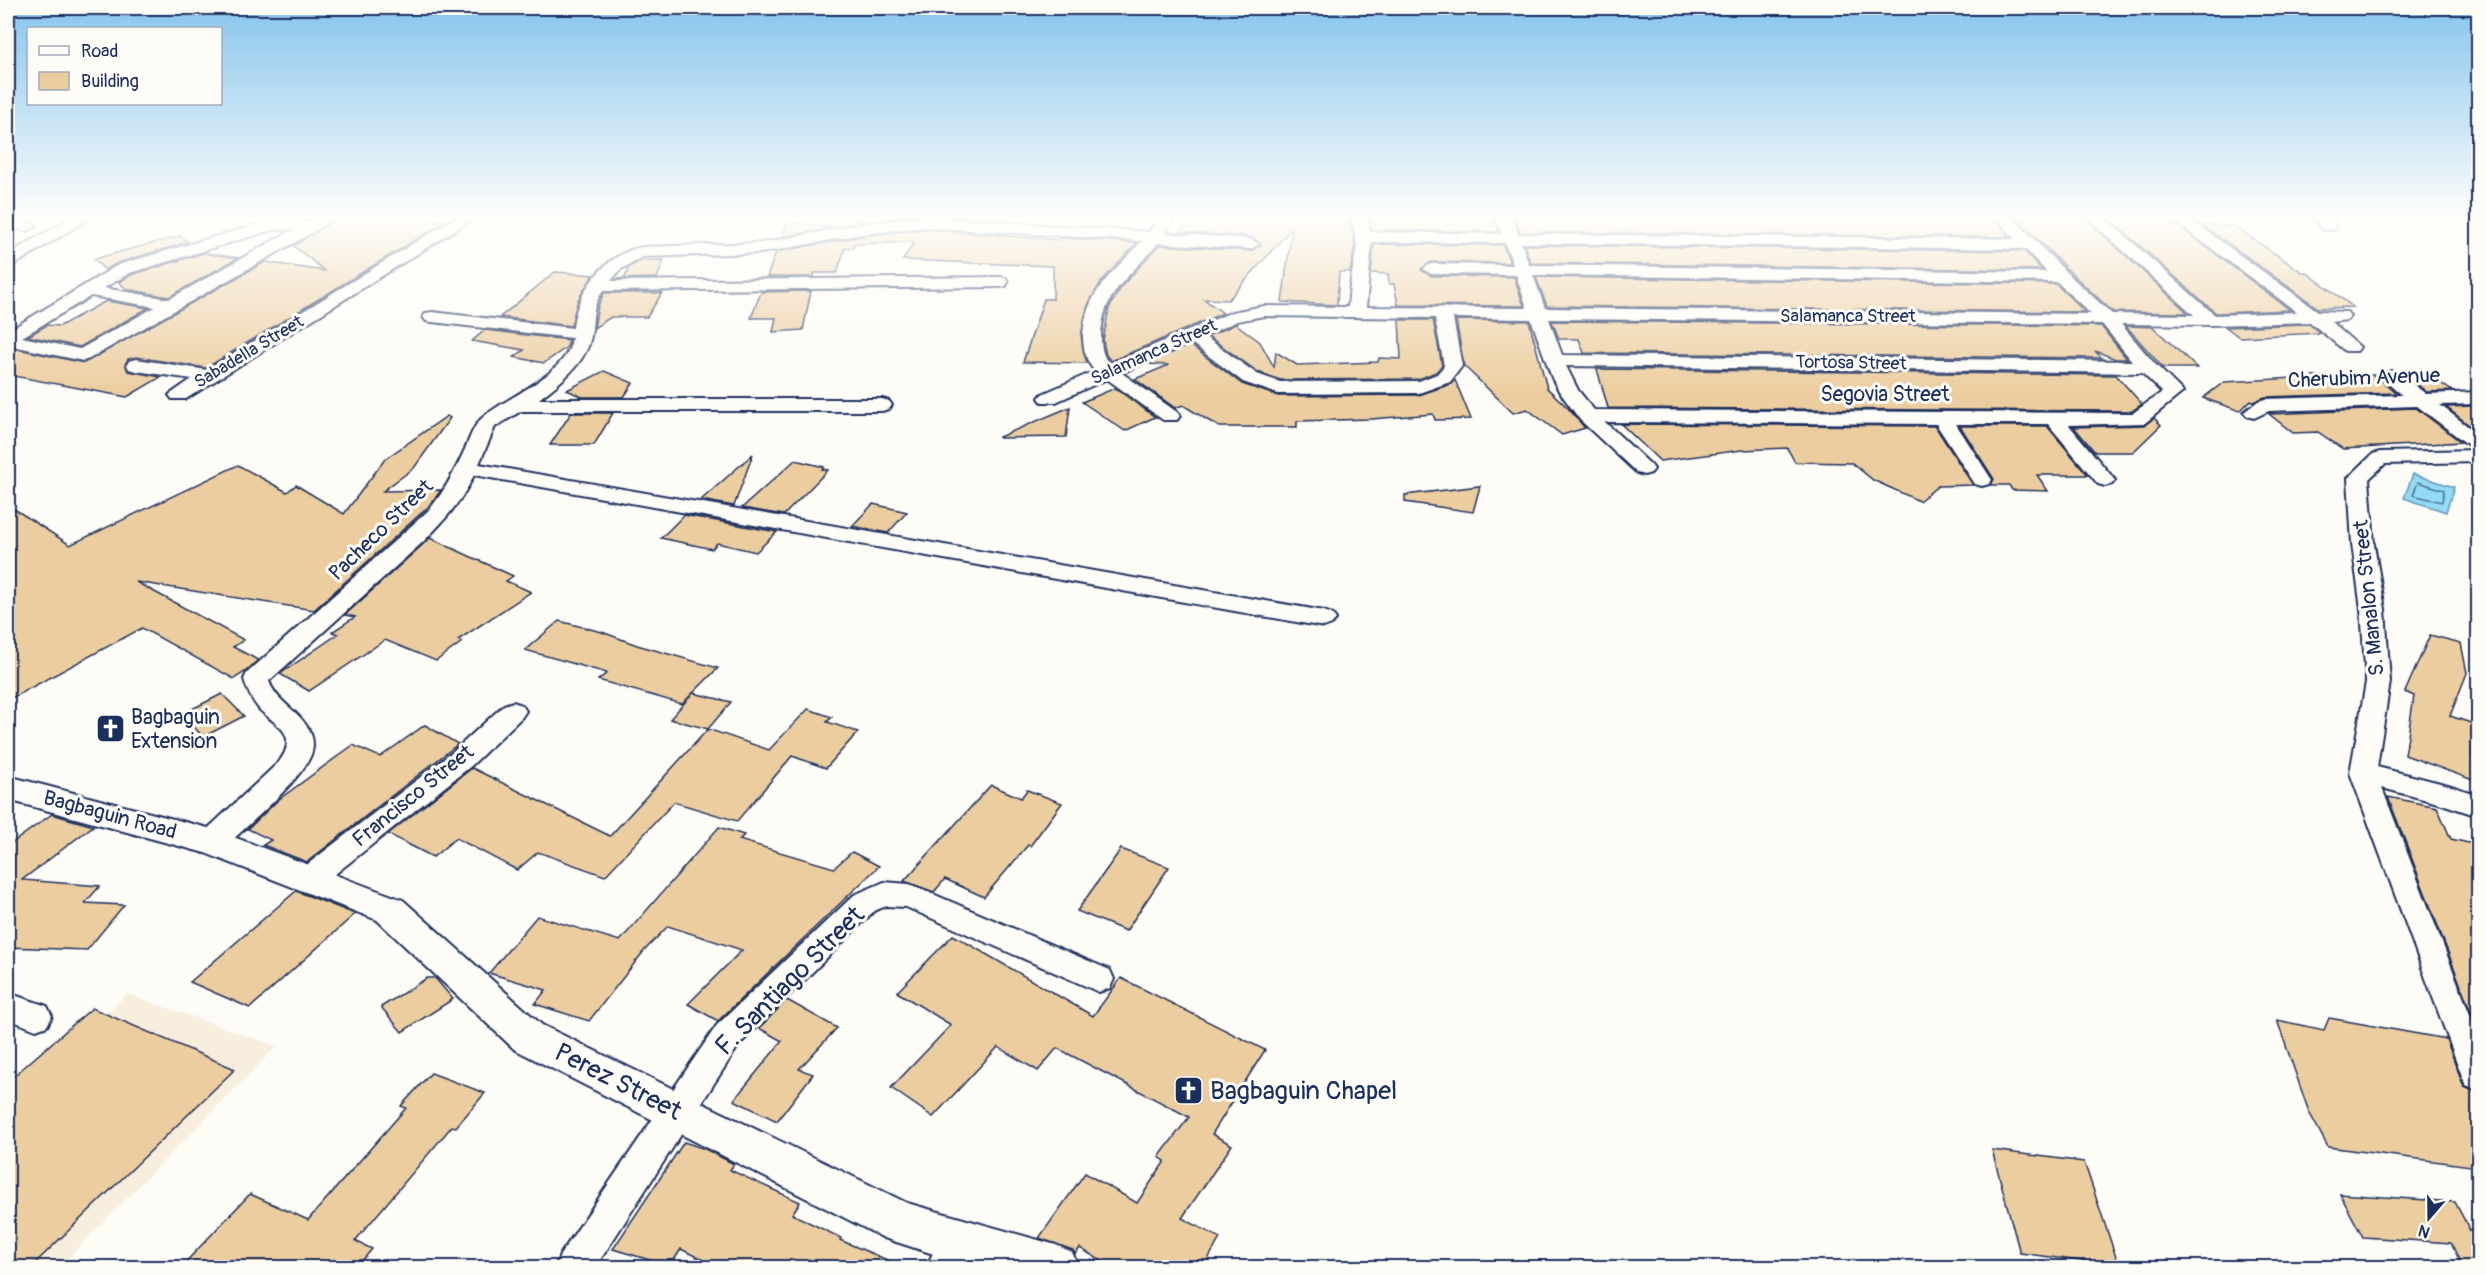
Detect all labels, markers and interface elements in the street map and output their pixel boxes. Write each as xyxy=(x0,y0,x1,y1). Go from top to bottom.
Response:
legend xyxy=(27,27,222,105)
text: Road xyxy=(81,40,118,63)
text: Building xyxy=(81,70,139,93)
street label: Salamanca Street xyxy=(1780,305,1917,328)
street label: Sabadella Street xyxy=(190,310,309,394)
street label: Salamanca Street xyxy=(1087,314,1221,390)
street label: Tortosa Street xyxy=(1795,351,1908,375)
street label: Cherubim Avenue xyxy=(2287,362,2441,394)
street label: Segovia Street xyxy=(1821,381,1950,408)
street label: Pacheco Street xyxy=(323,473,439,587)
street label: S. Manalon Street xyxy=(2347,518,2391,677)
place label: Bagbaguin Extension xyxy=(131,704,220,755)
church icon: Bagbaguin Extension xyxy=(94,713,126,745)
street label: Francisco Street xyxy=(347,738,480,853)
street label: Bagbaguin Road xyxy=(40,784,180,846)
street label: F. Santiago Street xyxy=(709,899,872,1062)
street label: Perez Street xyxy=(549,1036,687,1128)
church icon: Bagbaguin Chapel xyxy=(1173,1075,1205,1107)
place label: Bagbaguin Chapel xyxy=(1210,1075,1397,1107)
north arrow xyxy=(2399,1188,2459,1248)
text: N xyxy=(2416,1220,2433,1242)

